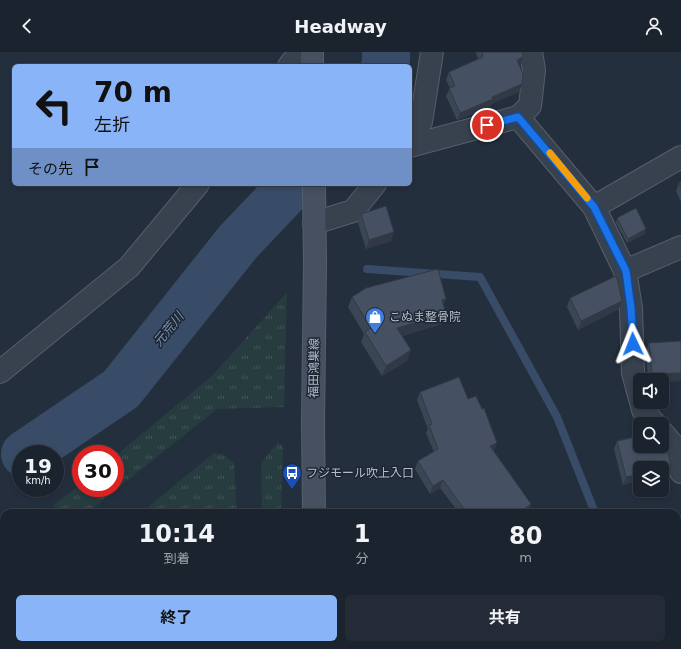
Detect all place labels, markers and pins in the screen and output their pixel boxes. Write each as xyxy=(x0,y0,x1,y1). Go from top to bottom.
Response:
pin xyxy=(470,108,504,142)
shop icon: こぬま整骨院 xyxy=(364,306,386,334)
place label: こぬま整骨院 xyxy=(389,310,461,324)
bus stop icon: フジモール吹上入口 xyxy=(281,462,303,490)
place label: フジモール吹上入口 xyxy=(306,466,414,480)

